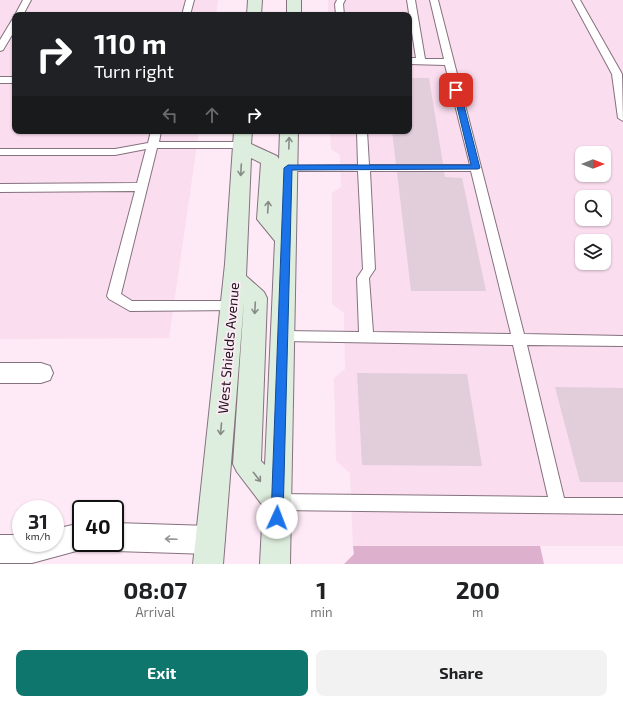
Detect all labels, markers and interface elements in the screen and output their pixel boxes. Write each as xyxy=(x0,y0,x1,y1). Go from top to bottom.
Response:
text: 110 m xyxy=(94,26,167,60)
icon: right xyxy=(28,28,80,80)
text: Turn right xyxy=(94,60,174,82)
pin xyxy=(439,73,473,107)
icon: arrive xyxy=(445,79,467,101)
icon: left xyxy=(159,104,181,126)
icon: ahead xyxy=(201,104,223,126)
icon: right xyxy=(243,104,265,126)
one-way arrow xyxy=(285,137,293,150)
north arrow xyxy=(575,146,611,182)
map controls xyxy=(575,146,611,270)
one-way arrow xyxy=(238,163,245,176)
button: search xyxy=(575,190,611,226)
one-way arrow xyxy=(264,201,271,214)
button: layers xyxy=(575,234,611,270)
street label: West Shields Avenue xyxy=(214,281,242,415)
one-way arrow xyxy=(252,301,259,314)
one-way arrow xyxy=(217,422,224,435)
one-way arrow xyxy=(253,471,261,482)
position arrow xyxy=(256,497,298,539)
speed limit sign: 40 xyxy=(72,500,124,552)
text: 31 xyxy=(28,509,48,533)
text: km/h xyxy=(26,530,50,542)
one-way arrow xyxy=(165,535,178,543)
text: 08:07 xyxy=(123,575,187,604)
text: 1 xyxy=(316,575,327,604)
text: 200 xyxy=(456,575,500,604)
text: Arrival xyxy=(135,604,175,620)
text: min xyxy=(310,604,333,620)
text: m xyxy=(472,604,483,620)
button: Exit xyxy=(16,650,308,696)
button: Share xyxy=(316,650,607,696)

